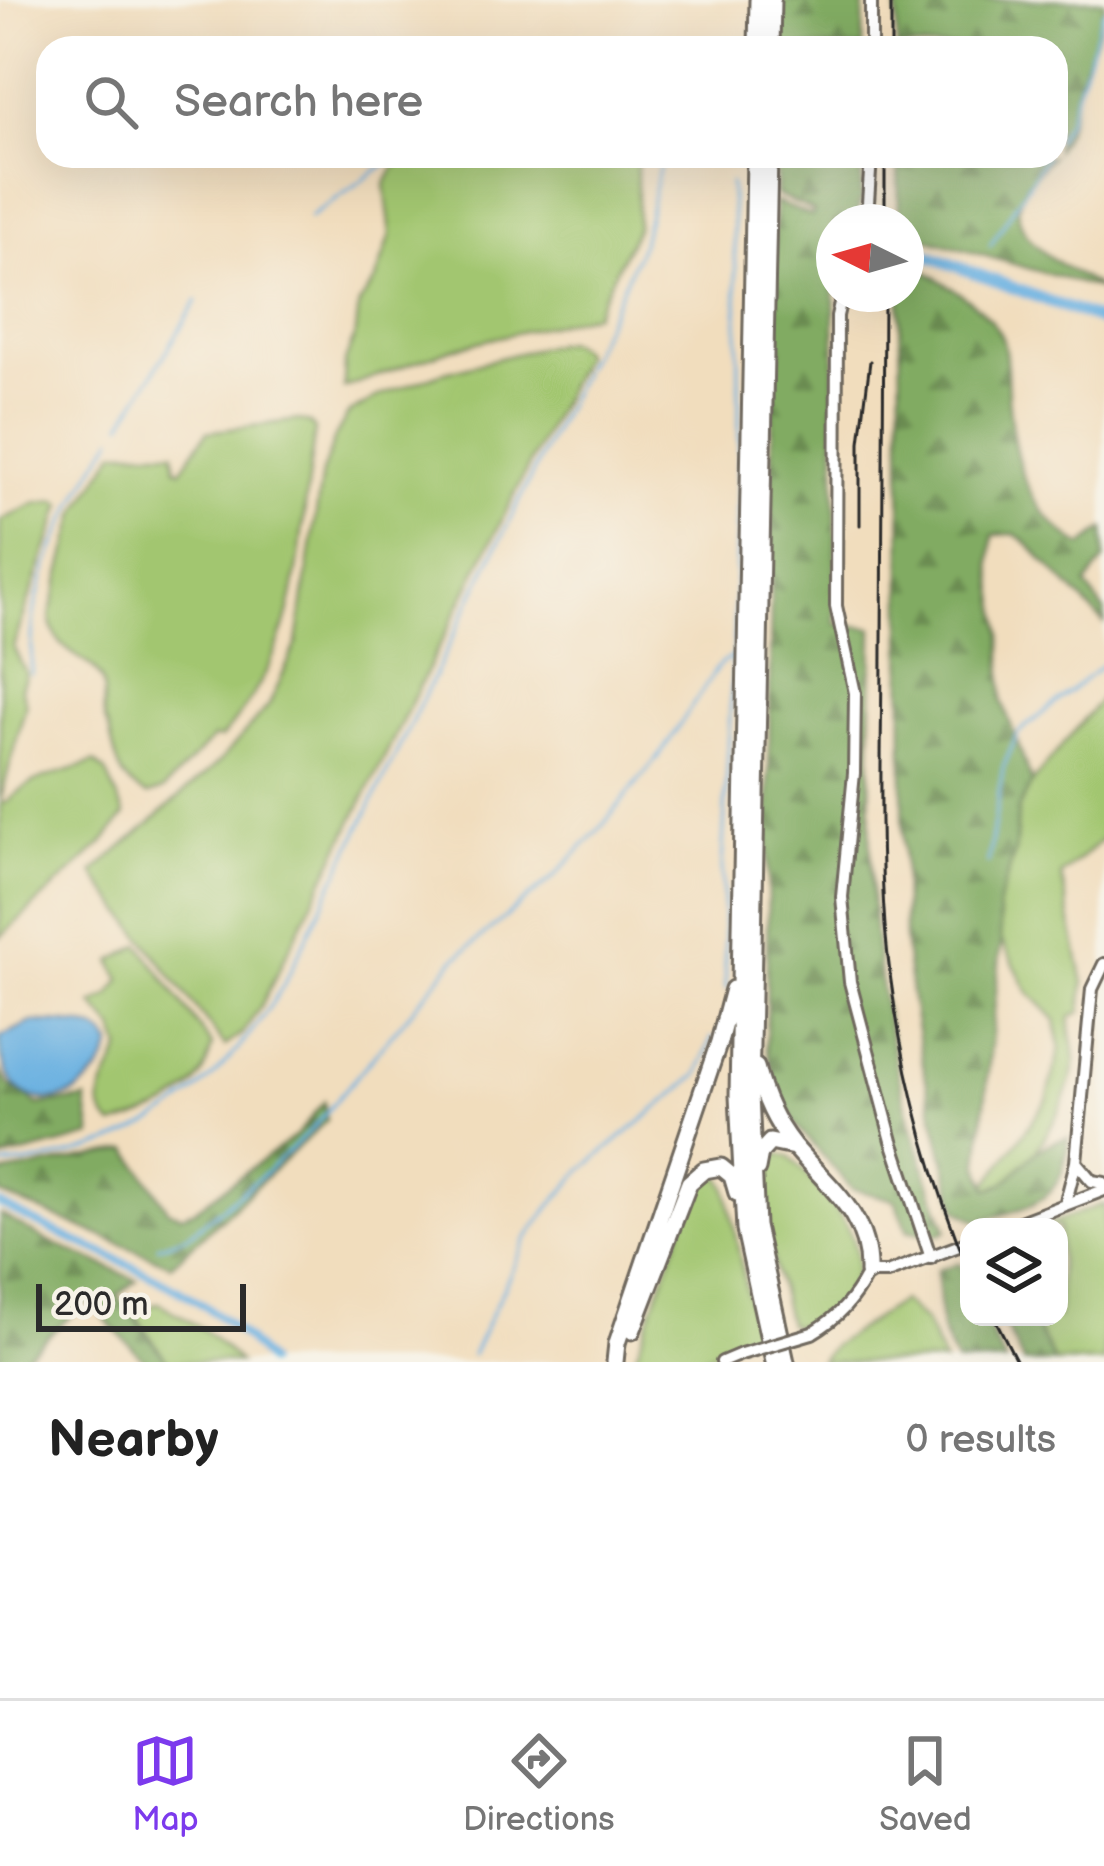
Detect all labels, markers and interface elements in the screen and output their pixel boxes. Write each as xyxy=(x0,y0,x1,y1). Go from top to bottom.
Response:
search box xyxy=(36,36,1068,168)
icon: search xyxy=(78,69,144,135)
text: Search here xyxy=(174,75,423,130)
north arrow xyxy=(816,204,924,312)
map controls xyxy=(960,1218,1068,1326)
button: layers xyxy=(960,1218,1068,1326)
scale bar xyxy=(36,1278,246,1331)
text: 200 m xyxy=(54,1285,148,1325)
text: Nearby xyxy=(48,1410,219,1471)
text: 0 results xyxy=(905,1417,1056,1464)
tab: Map xyxy=(132,1728,199,1840)
tab: Directions xyxy=(463,1728,615,1840)
tab: Saved xyxy=(879,1728,972,1840)

